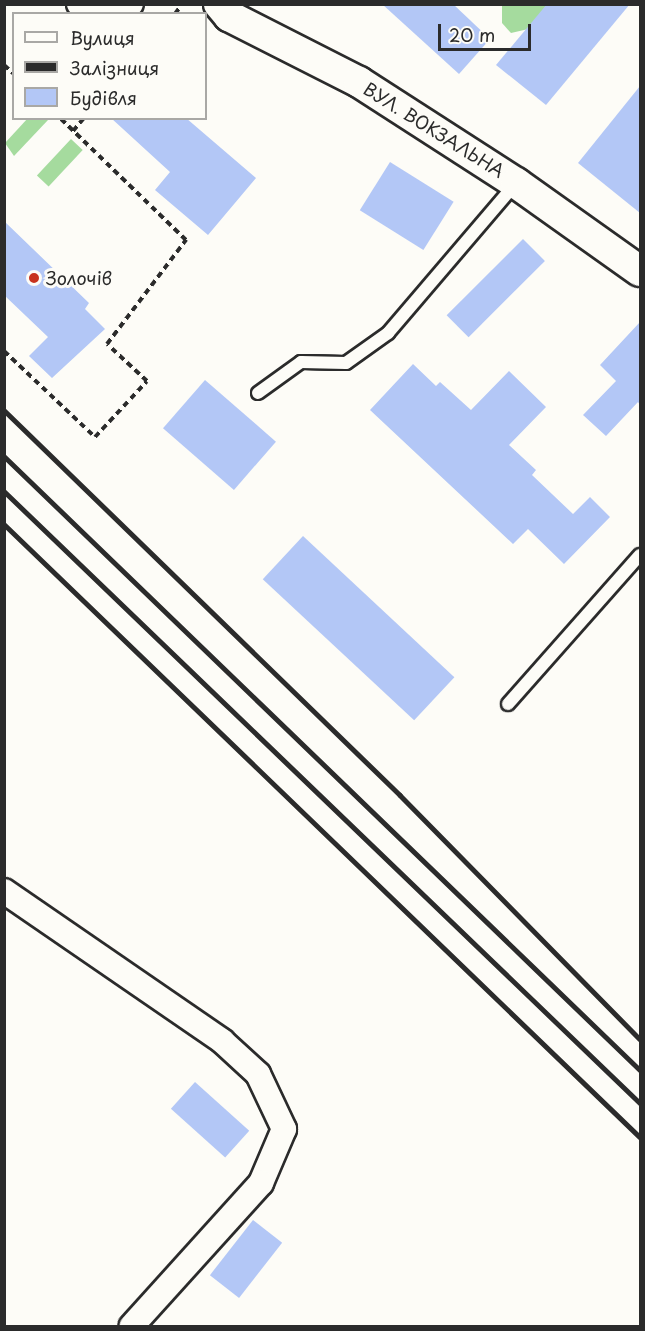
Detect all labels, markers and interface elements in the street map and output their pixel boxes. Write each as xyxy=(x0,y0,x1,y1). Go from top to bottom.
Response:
legend xyxy=(12,12,207,120)
scale bar xyxy=(441,12,534,50)
text: 20 m xyxy=(449,21,495,48)
text: Вулиця xyxy=(70,24,135,51)
text: Залізниця xyxy=(70,54,159,81)
street label: ВУЛ. ВОКЗАЛЬНА xyxy=(359,78,509,182)
text: Будівля xyxy=(70,84,137,111)
place label: Золочів xyxy=(46,267,112,289)
marker: Золочів xyxy=(27,271,41,285)

